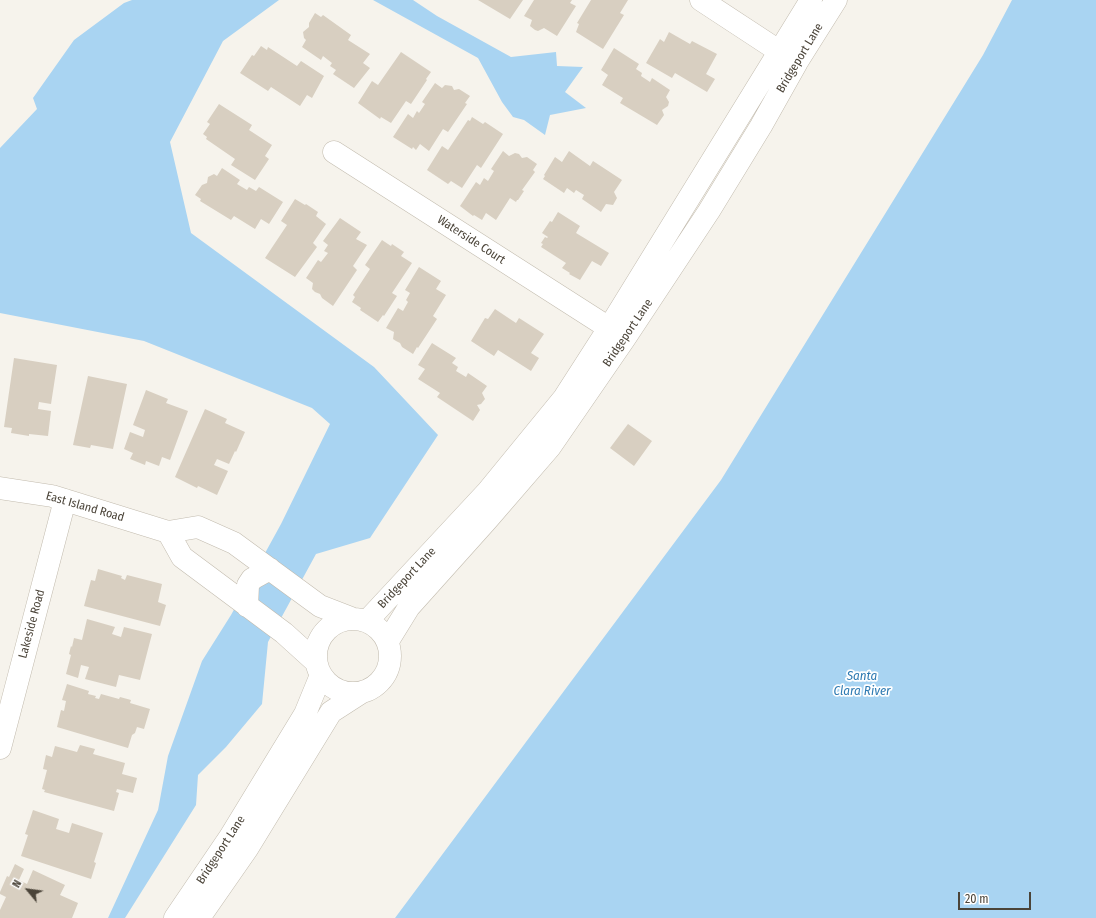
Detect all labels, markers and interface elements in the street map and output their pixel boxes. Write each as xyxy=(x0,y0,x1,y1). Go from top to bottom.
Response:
street label: Bridgeport Lane xyxy=(774,21,826,95)
street label: Waterside Court xyxy=(434,213,508,267)
street label: Bridgeport Lane xyxy=(600,296,656,370)
street label: East Island Road xyxy=(44,489,126,525)
street label: Bridgeport Lane xyxy=(375,544,439,612)
street label: Lakeside Road xyxy=(16,588,48,660)
water label: Santa Clara River xyxy=(833,668,891,699)
street label: Bridgeport Lane xyxy=(194,813,248,887)
north arrow xyxy=(8,870,48,910)
text: N xyxy=(10,878,24,890)
scale bar xyxy=(960,884,1033,910)
text: 20 m xyxy=(965,892,989,906)

